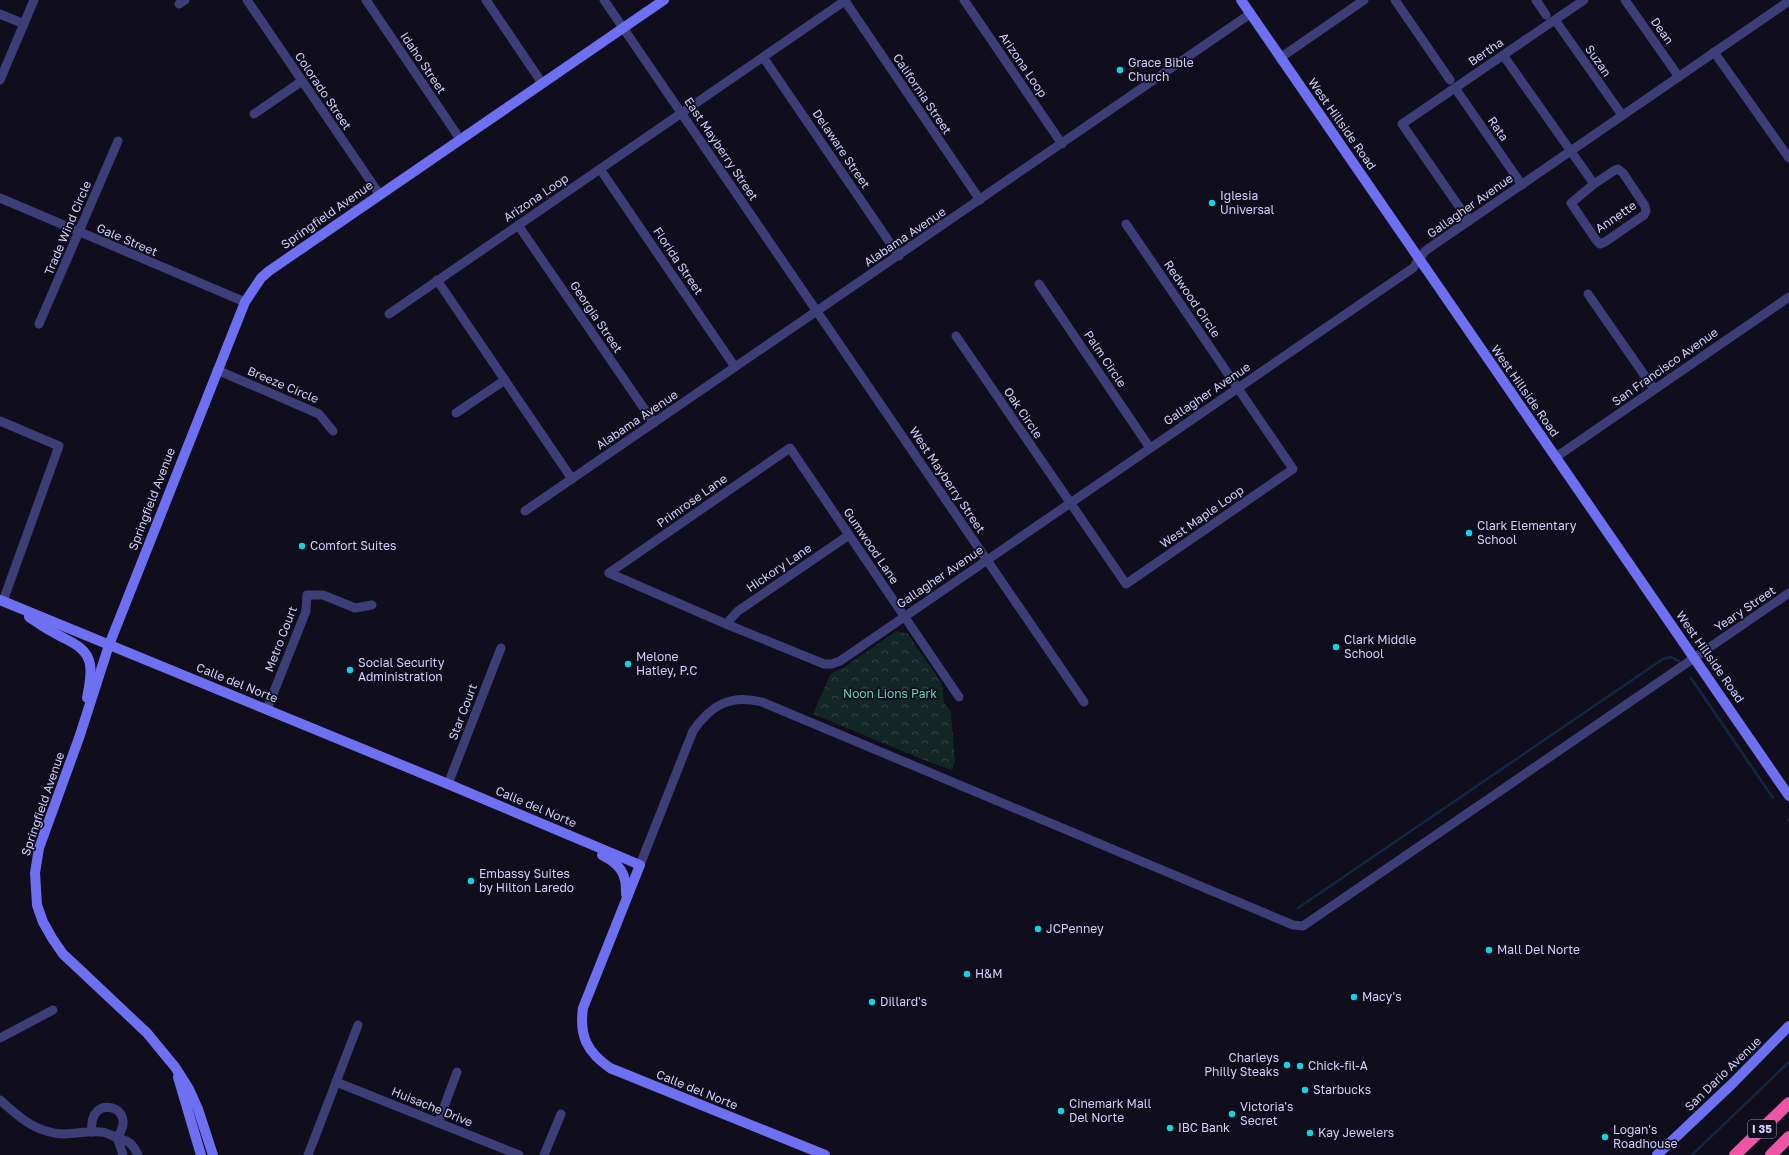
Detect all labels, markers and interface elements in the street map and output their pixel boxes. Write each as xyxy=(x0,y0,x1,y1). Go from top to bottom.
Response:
street label: Dean xyxy=(1648,14,1677,47)
street label: Idaho Street xyxy=(397,29,450,97)
street label: Arizona Loop xyxy=(996,29,1051,100)
street label: Bertha xyxy=(1465,34,1506,69)
street label: Suzan xyxy=(1582,42,1615,79)
street label: Colorado Street xyxy=(292,49,355,133)
street label: California Street xyxy=(890,51,955,137)
place label: Grace Bible Church xyxy=(1128,55,1194,84)
marker: Grace Bible Church xyxy=(1115,65,1125,75)
street label: West Hillside Road xyxy=(1305,75,1380,172)
street label: East Mayberry Street xyxy=(681,94,762,203)
street label: Delaware Street xyxy=(809,106,874,191)
street label: Rata xyxy=(1485,114,1512,144)
street label: Arizona Loop xyxy=(500,170,571,225)
street label: Gallagher Avenue xyxy=(1424,170,1516,241)
street label: Springfield Avenue xyxy=(278,177,376,252)
street label: Trade Wind Circle xyxy=(41,178,94,277)
place label: Iglesia Universal xyxy=(1220,188,1275,217)
street label: Annette xyxy=(1592,197,1639,236)
marker: Iglesia Universal xyxy=(1207,198,1217,208)
street label: Alabama Avenue xyxy=(861,204,948,269)
street label: Gale Street xyxy=(95,220,160,259)
street label: Florida Street xyxy=(650,224,707,298)
street label: Redwood Circle xyxy=(1161,257,1224,340)
street label: Georgia Street xyxy=(567,278,626,356)
street label: San Francisco Avenue xyxy=(1609,324,1721,409)
street label: Palm Circle xyxy=(1081,328,1130,390)
street label: West Hillside Road xyxy=(1488,342,1563,439)
street label: Gallagher Avenue xyxy=(1160,359,1253,428)
street label: Breeze Circle xyxy=(245,363,321,406)
street label: Oak Circle xyxy=(1001,384,1046,441)
street label: Alabama Avenue xyxy=(593,387,680,452)
street label: West Mayberry Street xyxy=(906,424,989,536)
street label: Springfield Avenue xyxy=(125,445,178,552)
street label: Primrose Lane xyxy=(654,471,730,530)
street label: West Maple Loop xyxy=(1157,482,1246,551)
street label: Gumwood Lane xyxy=(840,505,902,587)
place label: Clark Elementary School xyxy=(1477,518,1577,547)
marker: Clark Elementary School xyxy=(1464,528,1474,538)
place label: Comfort Suites xyxy=(310,538,396,553)
street label: Hickory Lane xyxy=(743,540,814,595)
marker: Comfort Suites xyxy=(297,541,307,551)
street label: Gallagher Avenue xyxy=(893,542,986,611)
street label: Yeary Street xyxy=(1711,582,1778,635)
street label: Metro Court xyxy=(261,604,300,674)
street label: West Hillside Road xyxy=(1673,608,1748,705)
place label: Clark Middle School xyxy=(1344,632,1416,661)
marker: Clark Middle School xyxy=(1331,642,1341,652)
place label: Melone Hatley, P.C xyxy=(636,649,697,678)
place label: Social Security Administration xyxy=(358,655,445,684)
street label: Calle del Norte xyxy=(194,659,280,706)
marker: Melone Hatley, P.C xyxy=(623,659,633,669)
marker: Social Security Administration xyxy=(345,665,355,675)
street label: Star Court xyxy=(445,681,480,742)
park label: Noon Lions Park xyxy=(843,686,937,701)
street label: Springfield Avenue xyxy=(18,750,67,858)
street label: Calle del Norte xyxy=(493,783,579,830)
place label: Embassy Suites by Hilton Laredo xyxy=(479,866,574,895)
marker: Embassy Suites by Hilton Laredo xyxy=(466,876,476,886)
place label: JCPenney xyxy=(1046,921,1104,936)
marker: JCPenney xyxy=(1033,924,1043,934)
place label: Mall Del Norte xyxy=(1497,942,1580,957)
marker: Mall Del Norte xyxy=(1484,945,1494,955)
place label: H&M xyxy=(975,966,1002,981)
marker: H&M xyxy=(962,969,972,979)
place label: Macy's xyxy=(1362,989,1402,1004)
marker: Macy's xyxy=(1349,992,1359,1002)
place label: Dillard's xyxy=(880,994,927,1009)
marker: Dillard's xyxy=(867,997,877,1007)
street label: San Dario Avenue xyxy=(1681,1033,1764,1114)
place label: Charleys Philly Steaks xyxy=(1204,1050,1279,1079)
place label: Chick-fil-A xyxy=(1308,1058,1368,1073)
marker: Charleys Philly Steaks xyxy=(1282,1060,1292,1070)
marker: Chick-fil-A xyxy=(1295,1061,1305,1071)
street label: Calle del Norte xyxy=(654,1066,740,1113)
place label: Starbucks xyxy=(1313,1082,1371,1097)
street label: Huisache Drive xyxy=(389,1083,475,1130)
marker: Starbucks xyxy=(1300,1085,1310,1095)
place label: Cinemark Mall Del Norte xyxy=(1069,1096,1152,1125)
place label: Victoria's Secret xyxy=(1240,1099,1293,1128)
marker: Cinemark Mall Del Norte xyxy=(1056,1106,1066,1116)
marker: Victoria's Secret xyxy=(1227,1109,1237,1119)
place label: IBC Bank xyxy=(1178,1120,1230,1135)
road number: I 35 xyxy=(1748,1120,1776,1138)
place label: Logan's Roadhouse xyxy=(1613,1122,1678,1151)
marker: IBC Bank xyxy=(1165,1123,1175,1133)
place label: Kay Jewelers xyxy=(1318,1125,1394,1140)
marker: Kay Jewelers xyxy=(1305,1128,1315,1138)
marker: Logan's Roadhouse xyxy=(1600,1132,1610,1142)

